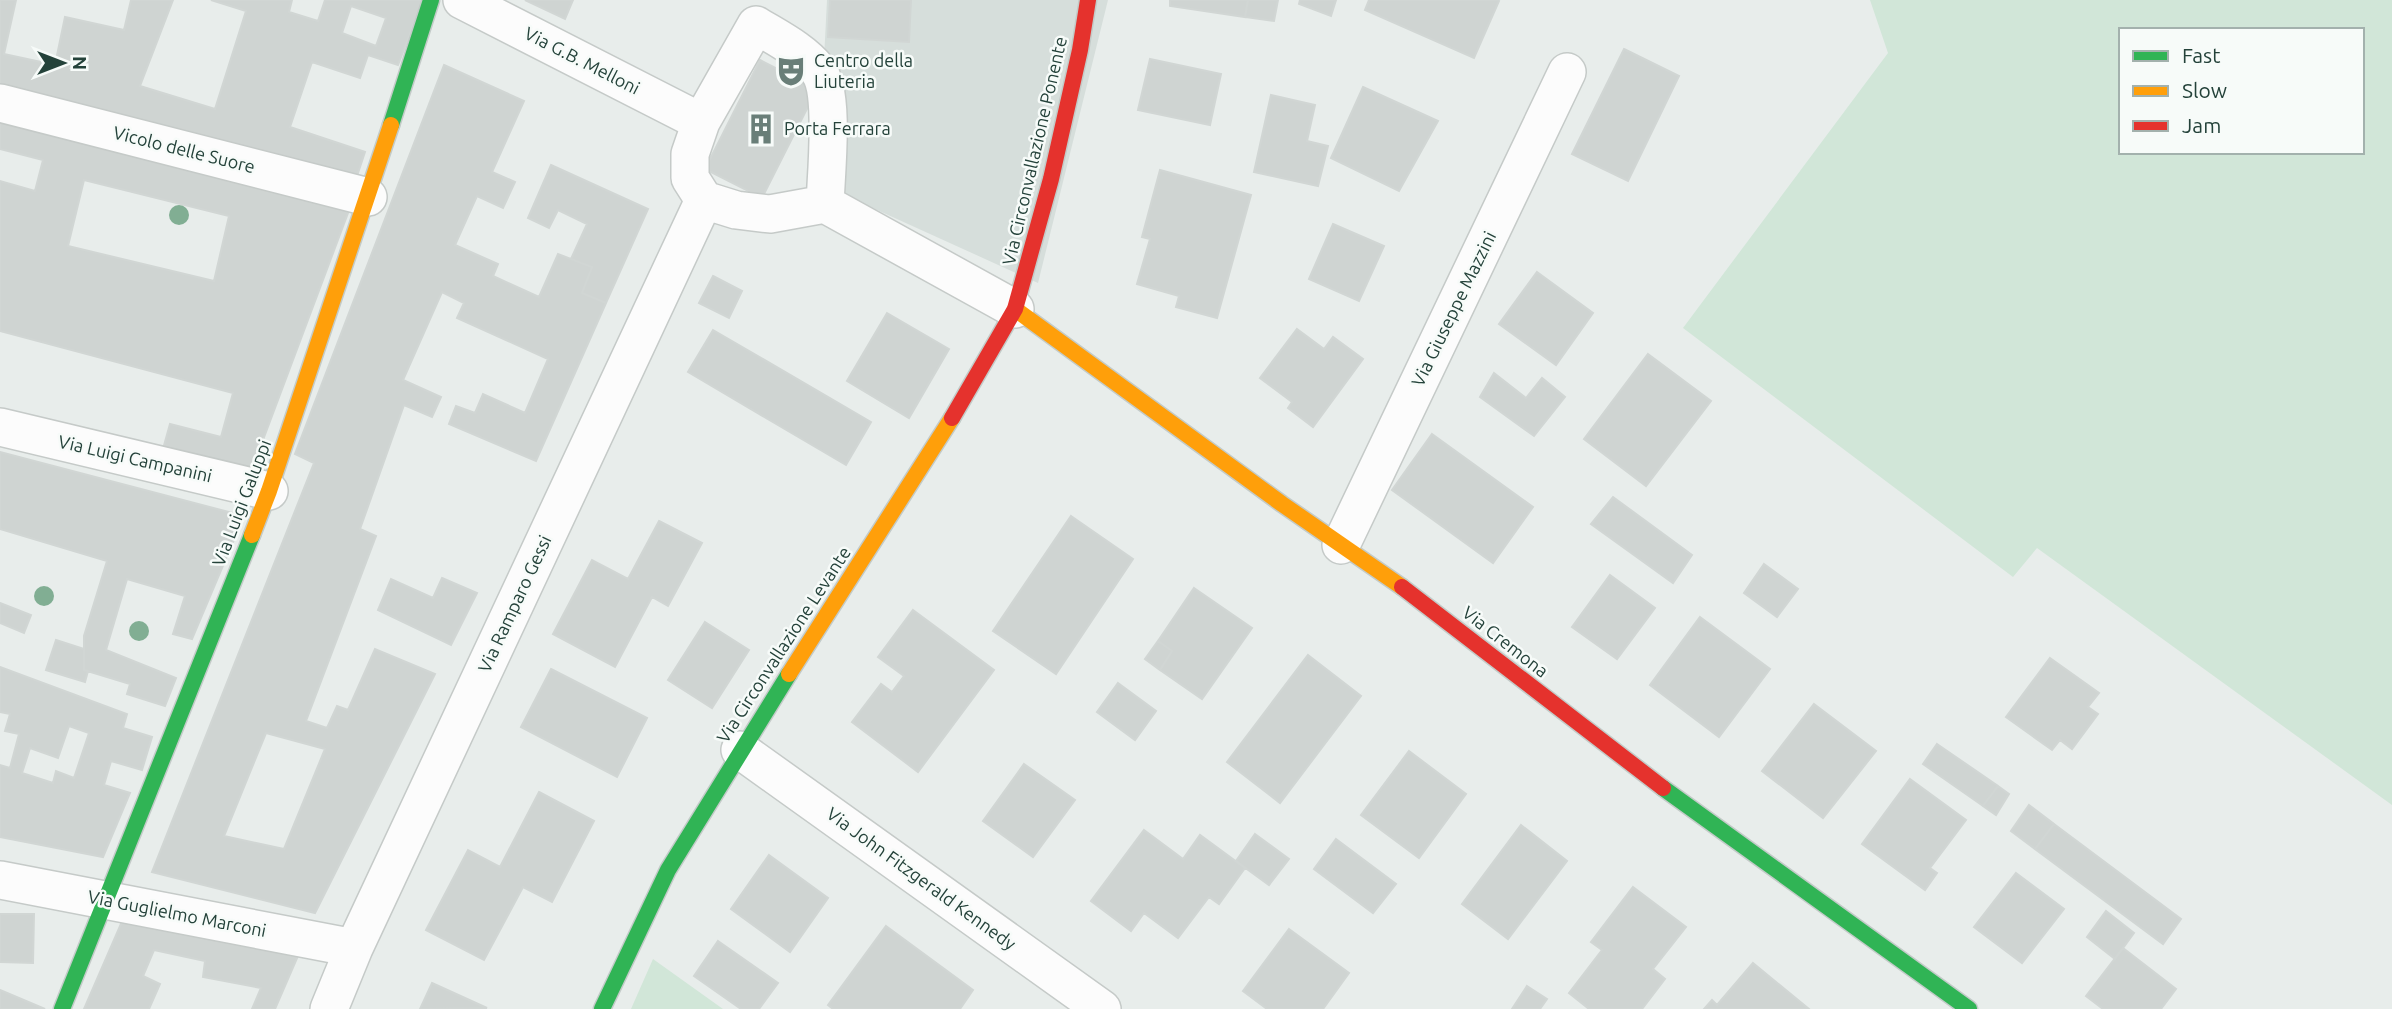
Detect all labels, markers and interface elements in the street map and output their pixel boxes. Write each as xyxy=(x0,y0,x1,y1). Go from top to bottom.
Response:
street label: Via G.B. Melloni xyxy=(522,22,643,98)
north arrow xyxy=(28,28,98,98)
legend xyxy=(2119,28,2364,154)
street label: Via Circonvallazione Ponente xyxy=(998,35,1070,267)
text: Fast xyxy=(2182,43,2220,67)
place label: Centro della Liuteria xyxy=(814,50,913,91)
theatre icon: Centro della Liuteria xyxy=(774,54,808,88)
text: N xyxy=(69,56,91,70)
text: Slow xyxy=(2182,78,2227,102)
building icon: Porta Ferrara xyxy=(744,112,778,146)
text: Jam xyxy=(2182,113,2221,137)
place label: Porta Ferrara xyxy=(784,118,891,138)
street label: Vicolo delle Suore xyxy=(111,122,257,176)
street label: Via Giuseppe Mazzini xyxy=(1407,228,1499,389)
street label: Via Luigi Campanini xyxy=(56,431,214,485)
street label: Via Luigi Galuppi xyxy=(208,436,274,569)
street label: Via Ramparo Gessi xyxy=(474,532,555,675)
street label: Via Circonvallazione Levante xyxy=(712,543,854,746)
street label: Via Cremona xyxy=(1459,602,1552,681)
street label: Via John Fitzgerald Kennedy xyxy=(823,803,1020,954)
street label: Via Guglielmo Marconi xyxy=(86,886,268,940)

